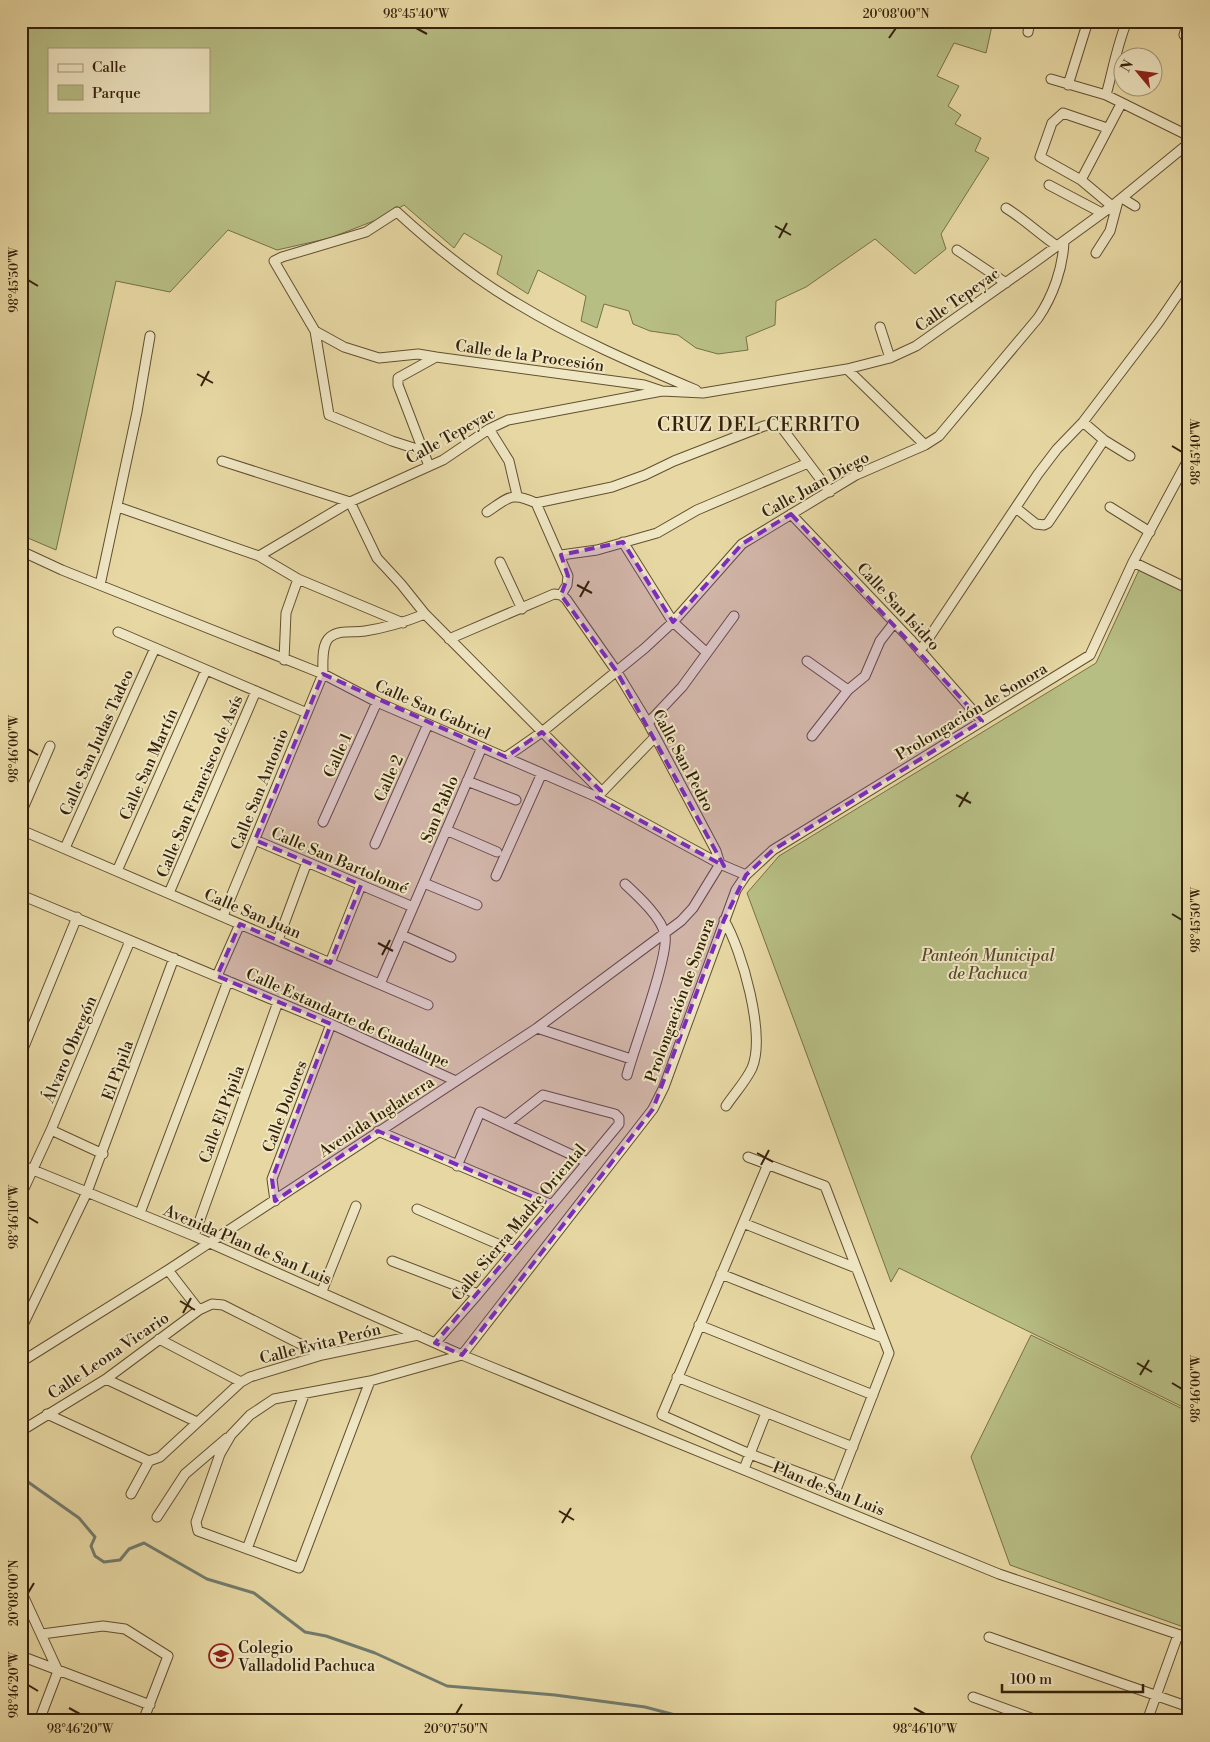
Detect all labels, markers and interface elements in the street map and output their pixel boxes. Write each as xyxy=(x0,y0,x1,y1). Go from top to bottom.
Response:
text: 98°45'40"W xyxy=(383,7,450,22)
text: 20°08'00"N xyxy=(863,7,929,22)
legend xyxy=(48,48,210,112)
north arrow xyxy=(1112,48,1162,98)
text: N xyxy=(1117,57,1138,75)
text: Calle xyxy=(92,58,126,77)
text: Parque xyxy=(92,84,141,103)
text: 98°45'50"W xyxy=(7,246,22,313)
street label: Calle Tepeyac xyxy=(911,263,1004,336)
street label: Calle de la Procesión xyxy=(454,336,606,376)
street label: Calle Tepeyac xyxy=(402,403,499,469)
district label: CRUZ DEL CERRITO xyxy=(657,413,861,437)
text: 98°45'40"W xyxy=(1189,418,1204,485)
street label: Calle Juan Diego xyxy=(758,447,873,523)
street label: Calle San Isidro xyxy=(852,558,944,655)
street label: Prolongación de Sonora xyxy=(892,658,1052,765)
street label: Calle San Judas Tadeo xyxy=(56,666,138,819)
street label: Calle San Gabriel xyxy=(372,675,494,744)
street label: Calle San Francisco de Asís xyxy=(152,692,247,881)
street label: Calle San Martín xyxy=(115,705,183,823)
street label: Calle San Pedro xyxy=(648,706,718,815)
text: 98°46'00"W xyxy=(7,714,22,783)
street label: Calle San Antonio xyxy=(227,726,293,853)
street label: Calle 1 xyxy=(319,730,357,781)
street label: Calle 2 xyxy=(370,752,408,805)
street label: San Pablo xyxy=(417,773,463,846)
street label: Calle San Bartolomé xyxy=(268,823,411,899)
street label: Calle San Juan xyxy=(201,884,305,944)
text: 98°45'50"W xyxy=(1189,886,1204,953)
street label: Prolongación de Sonora xyxy=(641,915,719,1085)
park label: Panteón Municipal de Pachuca xyxy=(920,946,1055,984)
street label: Calle Estandarte de Guadalupe xyxy=(243,964,453,1072)
street label: Álvaro Obregón xyxy=(36,992,102,1107)
street label: El Pìpila xyxy=(98,1037,138,1103)
street label: Calle Dolores xyxy=(258,1058,312,1155)
street label: Calle El Pípila xyxy=(195,1062,249,1166)
street label: Avenida Inglaterra xyxy=(314,1072,439,1162)
street label: Calle Sierra Madre Oriental xyxy=(447,1140,590,1305)
text: 98°46'10"W xyxy=(7,1184,22,1249)
street label: Avenida Plan de San Luis xyxy=(160,1200,335,1289)
street label: Calle Leona Vicario xyxy=(44,1308,173,1404)
street label: Calle Evita Perón xyxy=(258,1319,383,1369)
text: 98°46'00"W xyxy=(1189,1354,1204,1423)
street label: Plan de San Luis xyxy=(770,1457,888,1521)
text: 20°08'00"N xyxy=(7,1560,22,1626)
place label: Colegio Valladolid Pachuca xyxy=(237,1638,376,1676)
school or university icon: Colegio Valladolid Pachuca xyxy=(208,1643,234,1669)
text: 98°46'20"W xyxy=(7,1651,22,1718)
scale bar xyxy=(1002,1662,1144,1694)
text: 100 m xyxy=(1010,1670,1052,1689)
text: 98°46'20"W xyxy=(47,1722,114,1737)
text: 20°07'50"N xyxy=(424,1722,488,1737)
text: 98°46'10"W xyxy=(893,1722,958,1737)

